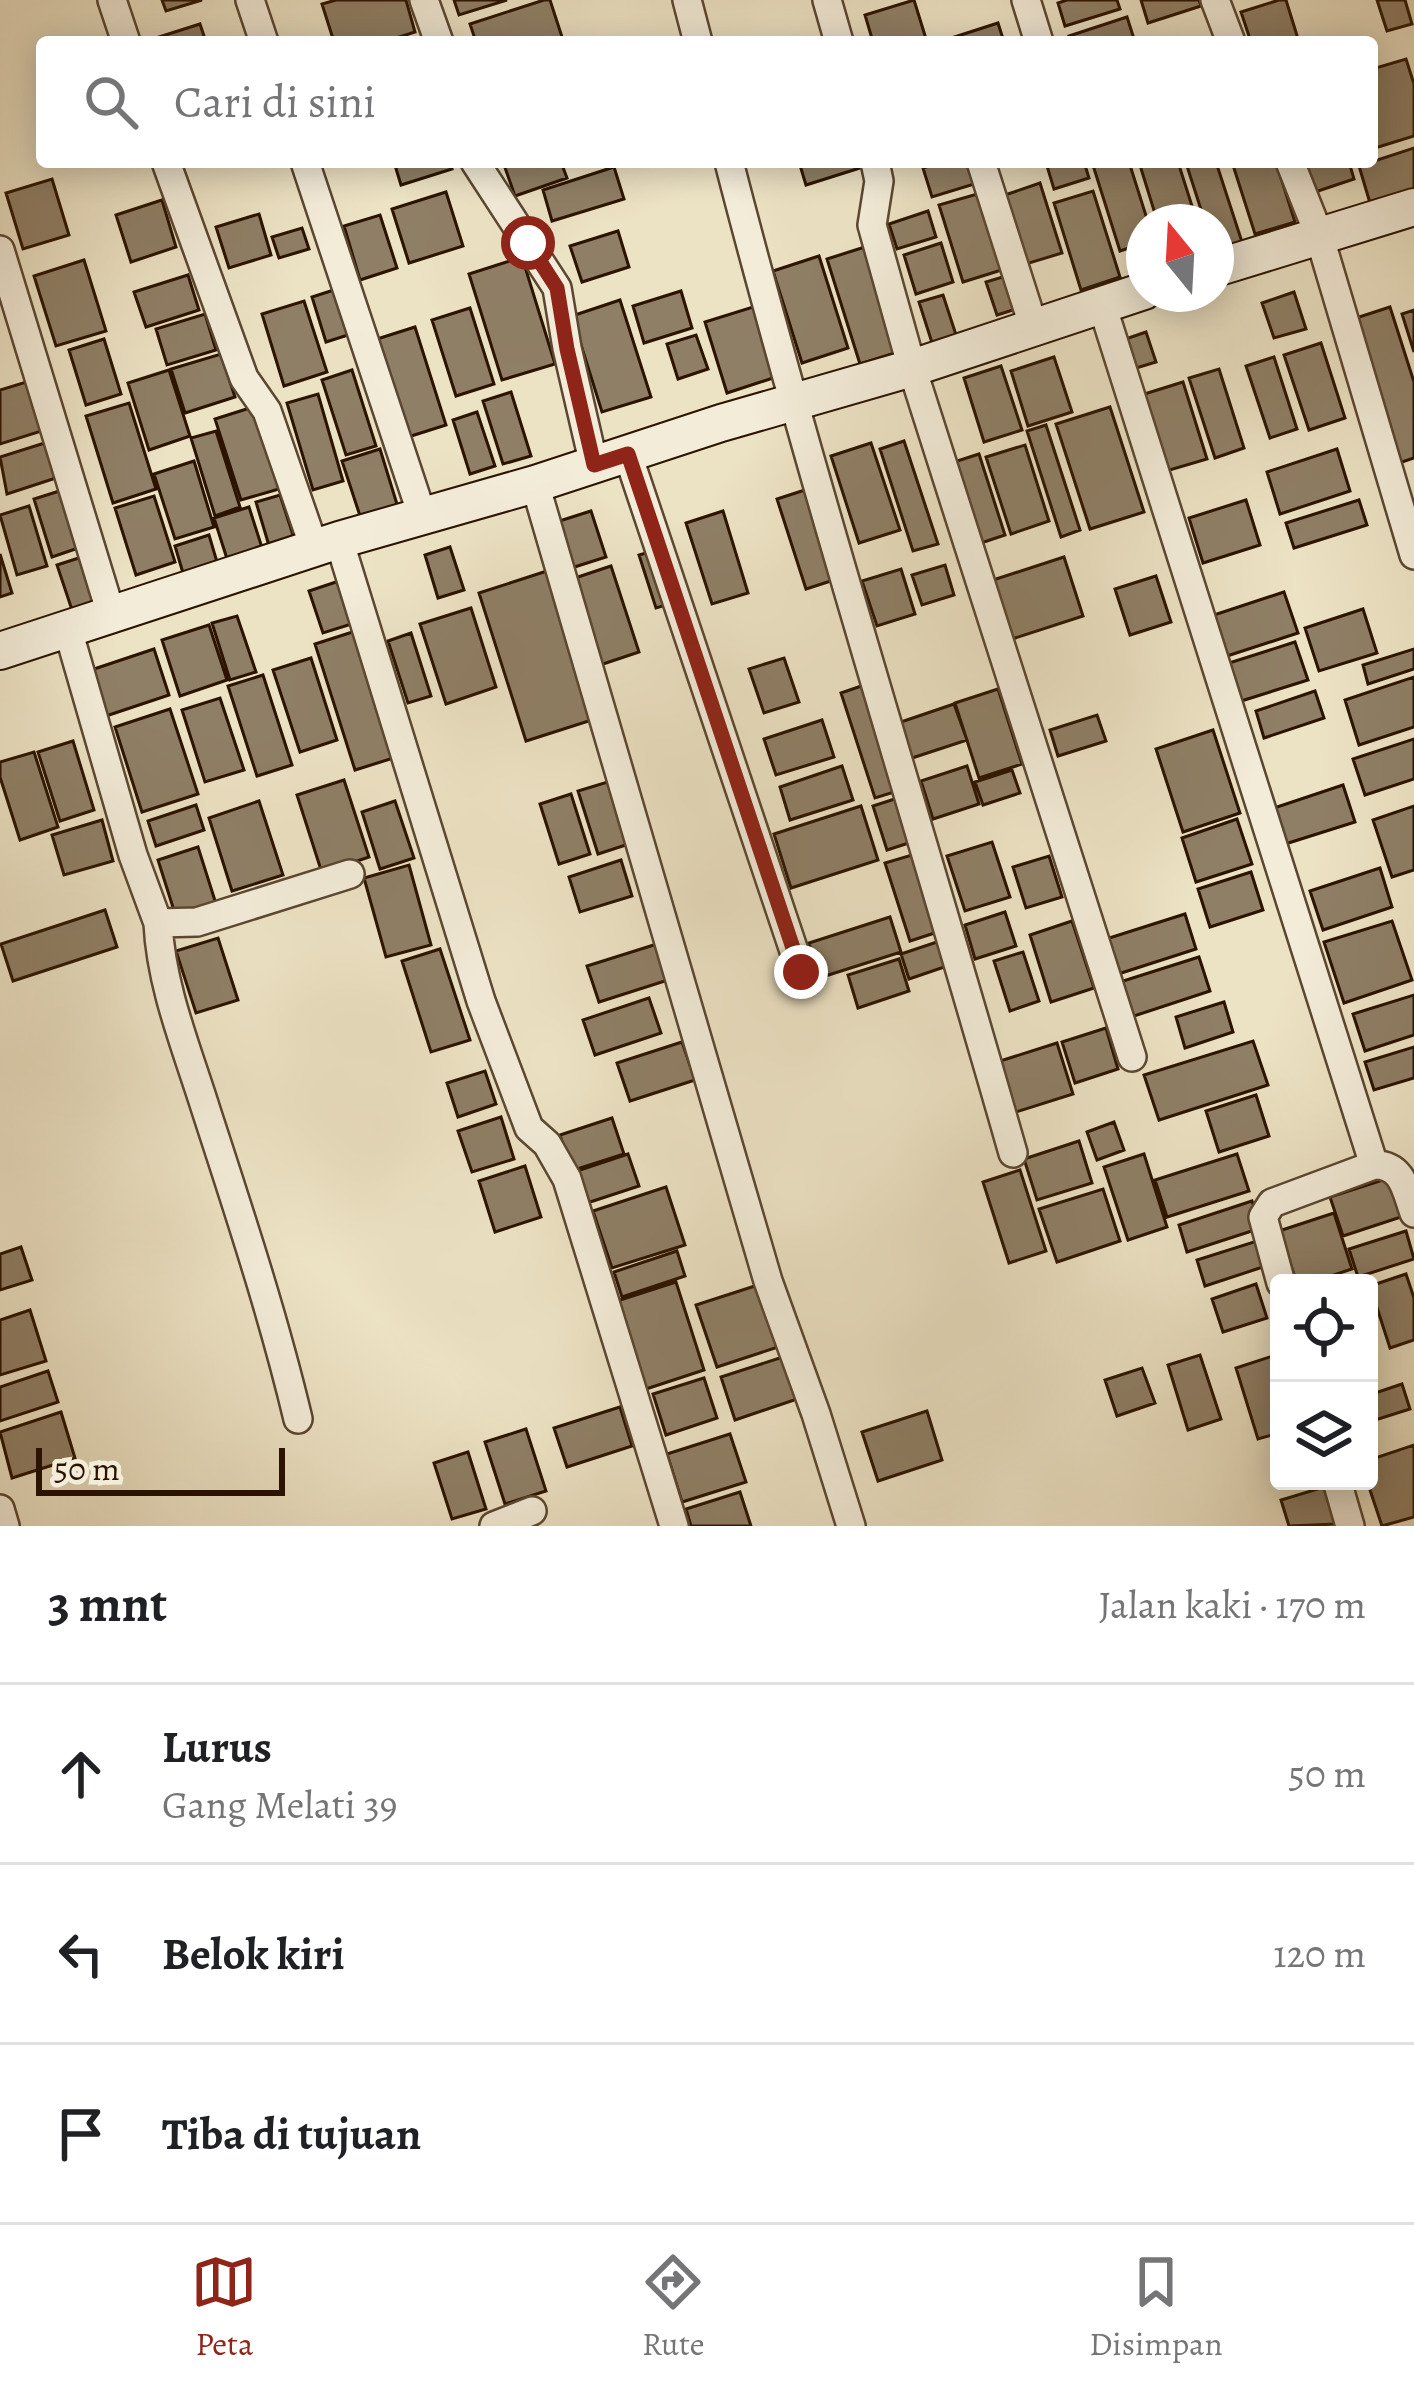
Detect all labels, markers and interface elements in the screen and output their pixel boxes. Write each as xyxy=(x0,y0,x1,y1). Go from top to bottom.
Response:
search box xyxy=(36,36,1378,168)
icon: search xyxy=(78,69,144,135)
text: Cari di sini xyxy=(174,71,376,133)
north arrow xyxy=(1126,204,1234,312)
route start xyxy=(501,216,555,270)
route end xyxy=(774,945,828,999)
map controls xyxy=(1270,1274,1378,1490)
button: locate xyxy=(1270,1274,1378,1382)
button: layers xyxy=(1270,1382,1378,1490)
scale bar xyxy=(36,1442,285,1495)
text: 50 m xyxy=(54,1446,120,1491)
text: 3 mnt xyxy=(48,1569,167,1639)
text: Jalan kaki · 170 m xyxy=(1098,1578,1366,1631)
text: Lurus xyxy=(162,1716,272,1778)
icon: ahead xyxy=(48,1741,114,1807)
text: 50 m xyxy=(1288,1747,1366,1800)
text: Gang Melati 39 xyxy=(162,1778,397,1831)
icon: left xyxy=(48,1921,114,1987)
text: Belok kiri xyxy=(162,1923,345,1985)
text: 120 m xyxy=(1273,1927,1366,1980)
icon: arrive xyxy=(48,2101,114,2167)
text: Tiba di tujuan xyxy=(162,2103,421,2165)
tab: Peta xyxy=(191,2249,257,2366)
tab: Rute xyxy=(640,2249,706,2366)
tab: Disimpan xyxy=(1089,2249,1223,2366)

